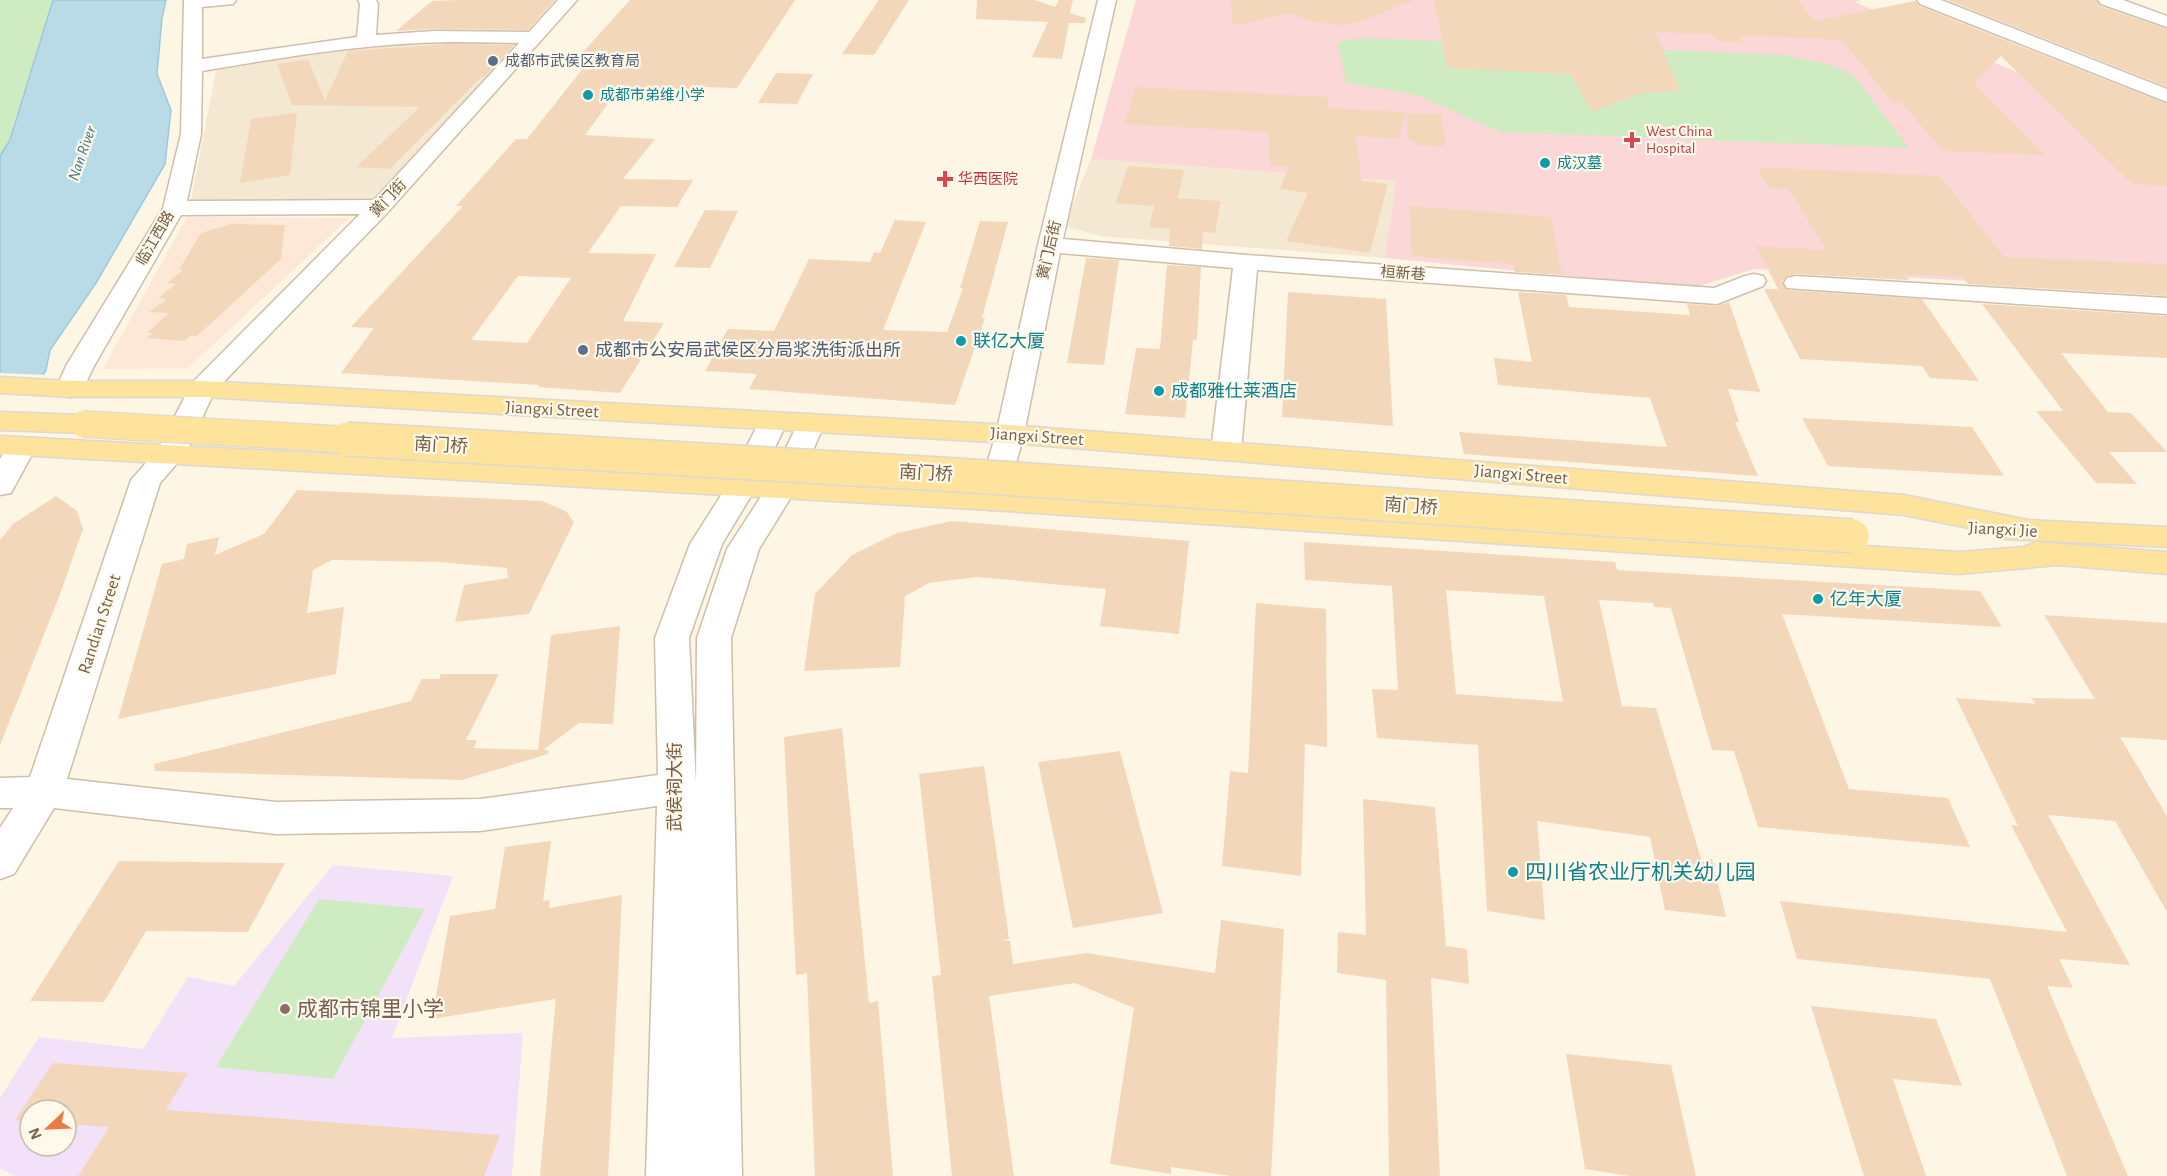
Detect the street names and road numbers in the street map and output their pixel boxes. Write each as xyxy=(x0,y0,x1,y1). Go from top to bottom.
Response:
street label: 黉门街 xyxy=(367,176,409,220)
street label: 临江西路 xyxy=(132,208,177,268)
street label: 黉门后街 xyxy=(1034,219,1064,281)
street label: 桓新巷 xyxy=(1380,263,1426,283)
street label: Jiangxi Street xyxy=(505,399,599,421)
street label: Jiangxi Street xyxy=(990,425,1085,449)
street label: 南门桥 xyxy=(414,434,468,456)
street label: 南门桥 xyxy=(899,462,953,484)
street label: Jiangxi Street xyxy=(1473,462,1569,488)
street label: 南门桥 xyxy=(1383,494,1439,518)
street label: Jiangxi Jie xyxy=(1968,519,2038,541)
street label: Randian Street xyxy=(75,572,125,676)
street label: 武侯祠大街 xyxy=(665,742,685,832)

